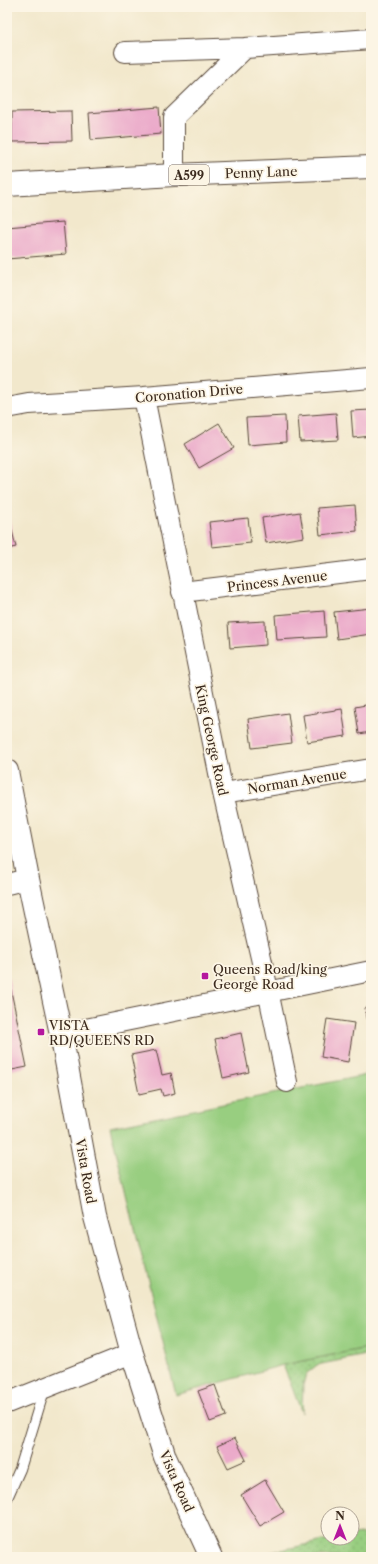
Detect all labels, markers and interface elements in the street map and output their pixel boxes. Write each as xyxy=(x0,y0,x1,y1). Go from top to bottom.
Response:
street label: Penny Lane xyxy=(224,163,298,181)
road number: A599 xyxy=(169,165,209,185)
street label: Coronation Drive xyxy=(134,380,244,406)
street label: Princess Avenue xyxy=(226,567,328,595)
street label: King George Road xyxy=(192,683,232,797)
street label: Norman Avenue xyxy=(246,765,348,797)
place label: Queens Road/king George Road xyxy=(213,961,327,992)
marker: Queens Road/king George Road xyxy=(200,971,210,981)
place label: VISTA RD/QUEENS RD xyxy=(48,1017,154,1048)
marker: VISTA RD/QUEENS RD xyxy=(36,1027,46,1037)
street label: Vista Road xyxy=(72,1136,100,1205)
street label: Vista Road xyxy=(156,1447,198,1514)
north arrow xyxy=(320,1506,360,1546)
text: N xyxy=(335,1509,345,1523)

